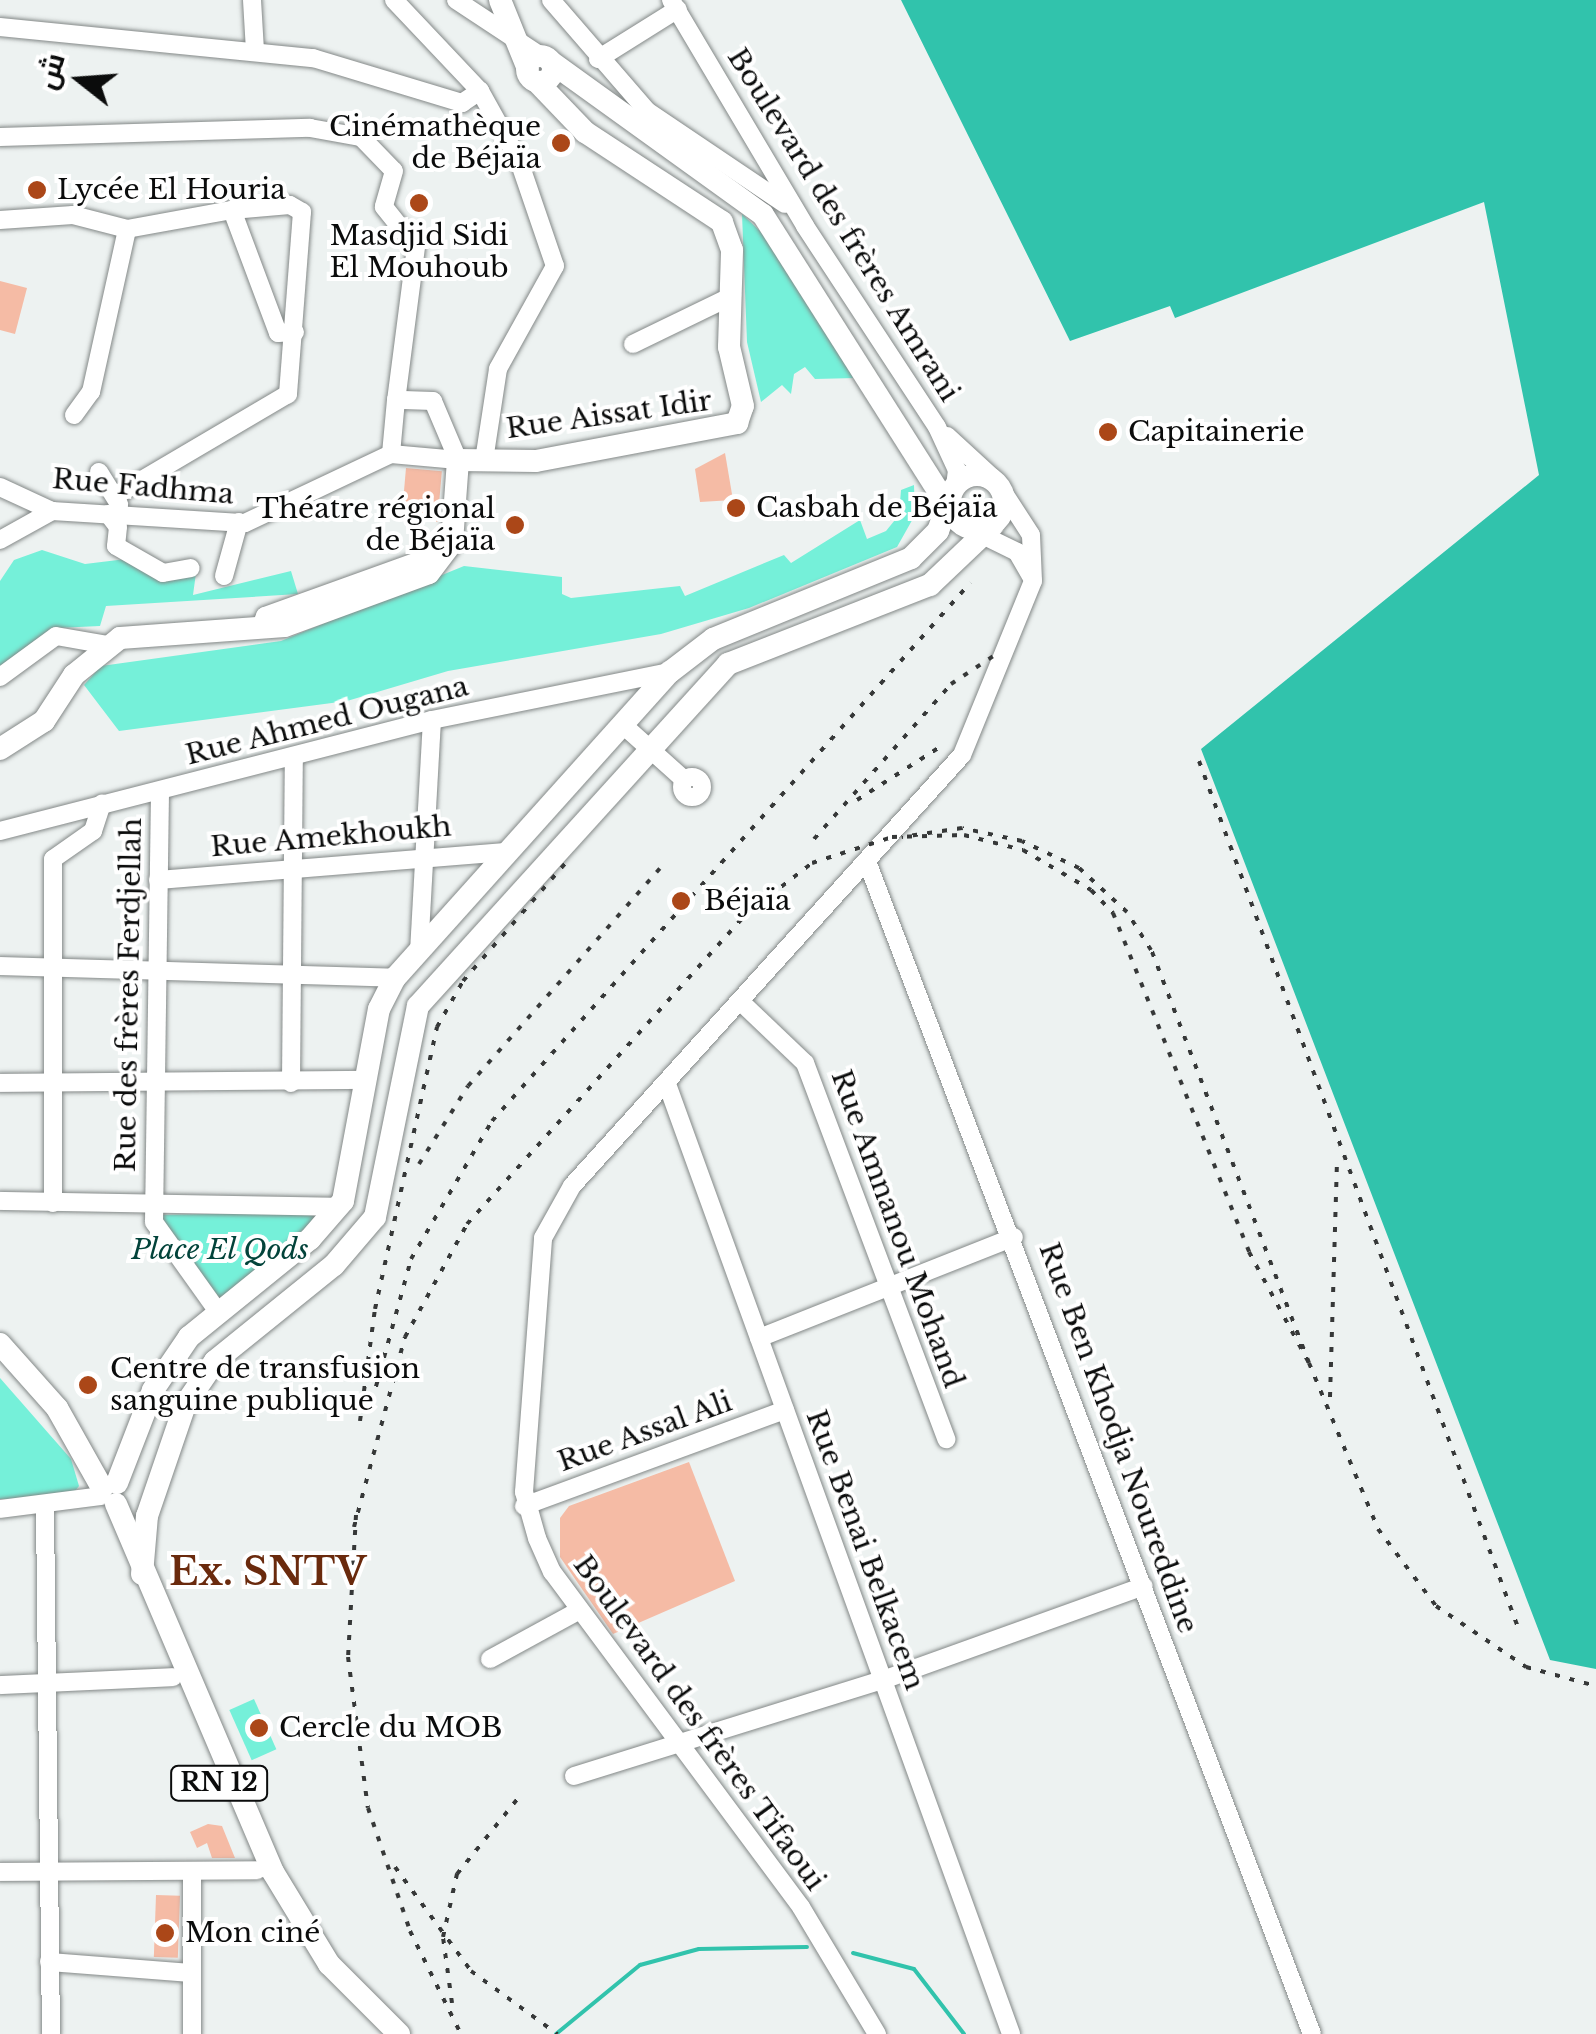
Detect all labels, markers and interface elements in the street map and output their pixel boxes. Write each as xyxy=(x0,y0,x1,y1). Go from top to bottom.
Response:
north arrow xyxy=(30,30,130,130)
street label: Boulevard des frères Amrani xyxy=(720,42,966,408)
text: ش xyxy=(29,49,73,93)
place label: Cinémathèque de Béjaïa xyxy=(329,110,541,176)
marker: Cinémathèque de Béjaïa xyxy=(550,132,572,154)
place label: Lycée El Houria xyxy=(57,173,286,207)
marker: Lycée El Houria xyxy=(26,179,48,201)
marker: Masdjid Sidi El Mouhoub xyxy=(408,192,430,214)
place label: Masdjid Sidi El Mouhoub xyxy=(330,219,508,285)
street label: Rue Aissat Idir xyxy=(504,384,714,446)
place label: Capitainerie xyxy=(1128,415,1304,449)
marker: Capitainerie xyxy=(1097,421,1119,443)
street label: Rue Fadhma xyxy=(51,462,235,512)
place label: Casbah de Béjaïa xyxy=(756,491,997,525)
place label: Théatre régional de Béjaïa xyxy=(256,492,495,558)
marker: Casbah de Béjaïa xyxy=(725,497,747,519)
marker: Théatre régional de Béjaïa xyxy=(504,514,526,536)
street label: Rue Ahmed Ougana xyxy=(182,669,472,773)
street label: Rue Amekhoukh xyxy=(209,810,453,864)
street label: Rue des frères Ferdjellah xyxy=(109,818,149,1172)
place label: Béjaïa xyxy=(704,884,791,918)
marker: Béjaïa xyxy=(668,888,694,914)
street label: Rue Amnanou Mohand xyxy=(824,1065,970,1393)
park label: Place El Qods xyxy=(131,1233,309,1267)
street label: Rue Ben Khodja Noureddine xyxy=(1032,1238,1204,1638)
place label: Centre de transfusion sanguine publique xyxy=(110,1352,420,1418)
marker: Centre de transfusion sanguine publique xyxy=(75,1372,101,1398)
street label: Rue Assal Ali xyxy=(552,1385,738,1479)
street label: Rue Benai Belkacem xyxy=(799,1406,931,1694)
district label: Ex. SNTV xyxy=(169,1549,367,1595)
street label: Boulevard des frères Tifaoui xyxy=(566,1549,832,1897)
place label: Cercle du MOB xyxy=(279,1711,502,1745)
marker: Cercle du MOB xyxy=(248,1717,270,1739)
road number: RN 12 xyxy=(169,1763,269,1803)
place label: Mon ciné xyxy=(185,1916,320,1950)
marker: Mon ciné xyxy=(154,1922,176,1944)

